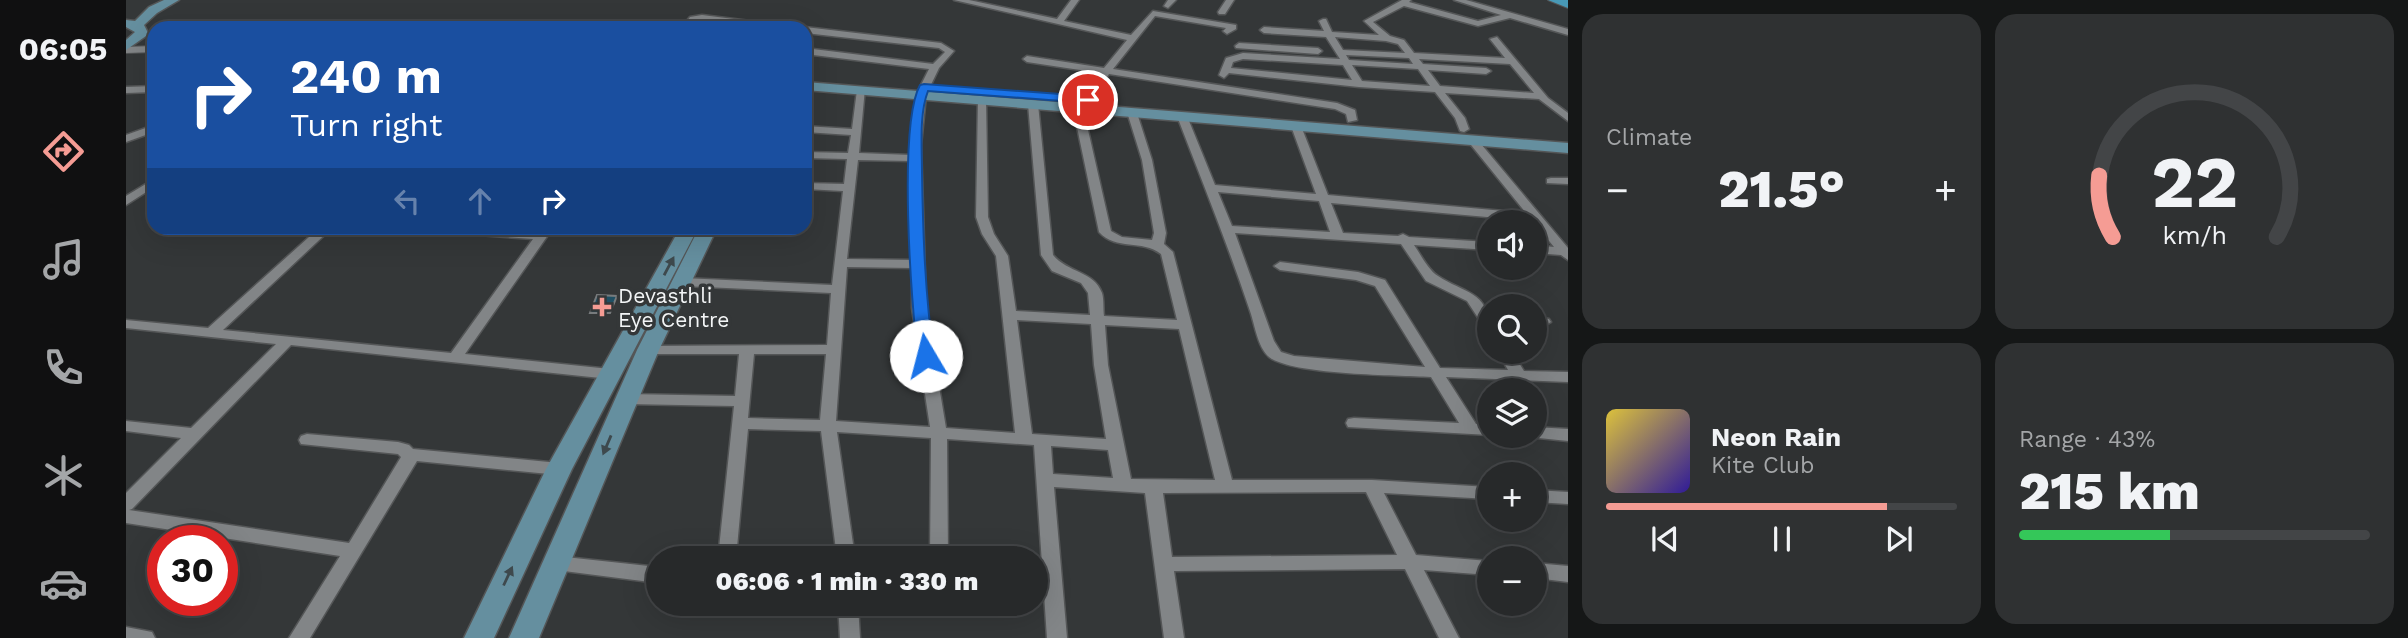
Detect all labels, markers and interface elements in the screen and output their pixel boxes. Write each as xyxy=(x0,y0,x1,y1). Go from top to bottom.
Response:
text: 06:05 xyxy=(18,30,108,68)
text: 240 m xyxy=(290,47,442,105)
icon: right xyxy=(175,49,266,140)
pin xyxy=(1058,70,1118,130)
icon: arrive xyxy=(1069,81,1107,119)
text: Turn right xyxy=(290,106,442,144)
text: Climate xyxy=(1606,124,1692,151)
icon: directions xyxy=(39,127,88,176)
text: 22 xyxy=(2151,140,2238,226)
text: 21.5° xyxy=(1718,159,1845,220)
text: − xyxy=(1606,168,1629,212)
text: + xyxy=(1934,168,1957,212)
icon: left xyxy=(388,182,426,220)
icon: ahead xyxy=(461,182,499,220)
icon: right xyxy=(534,182,572,220)
map controls xyxy=(1477,210,1547,616)
button: sound xyxy=(1477,210,1547,280)
text: km/h xyxy=(2162,221,2227,250)
icon: music xyxy=(39,235,88,284)
one-way arrow xyxy=(663,256,675,275)
place label: Devasthli Eye Centre xyxy=(618,283,729,332)
button: search xyxy=(1477,294,1547,364)
marker: Devasthli Eye Centre xyxy=(592,297,612,317)
position arrow xyxy=(889,319,963,393)
icon: phone xyxy=(39,343,88,392)
button: layers xyxy=(1477,378,1547,448)
text: Neon Rain xyxy=(1711,422,1841,452)
text: Range · 43% xyxy=(2019,426,2155,453)
one-way arrow xyxy=(601,435,613,455)
icon: climate xyxy=(39,451,88,500)
text: Kite Club xyxy=(1711,452,1814,479)
text: 215 km xyxy=(2019,461,2200,522)
button: + xyxy=(1477,462,1547,532)
icon: previous xyxy=(1646,520,1684,558)
icon: pause xyxy=(1763,520,1801,558)
icon: next xyxy=(1880,520,1918,558)
speed limit sign: 30 xyxy=(147,525,238,616)
button: − xyxy=(1477,546,1547,616)
icon: car xyxy=(39,559,88,608)
one-way arrow xyxy=(502,566,514,586)
text: 06:06 · 1 min · 330 m xyxy=(716,566,978,596)

